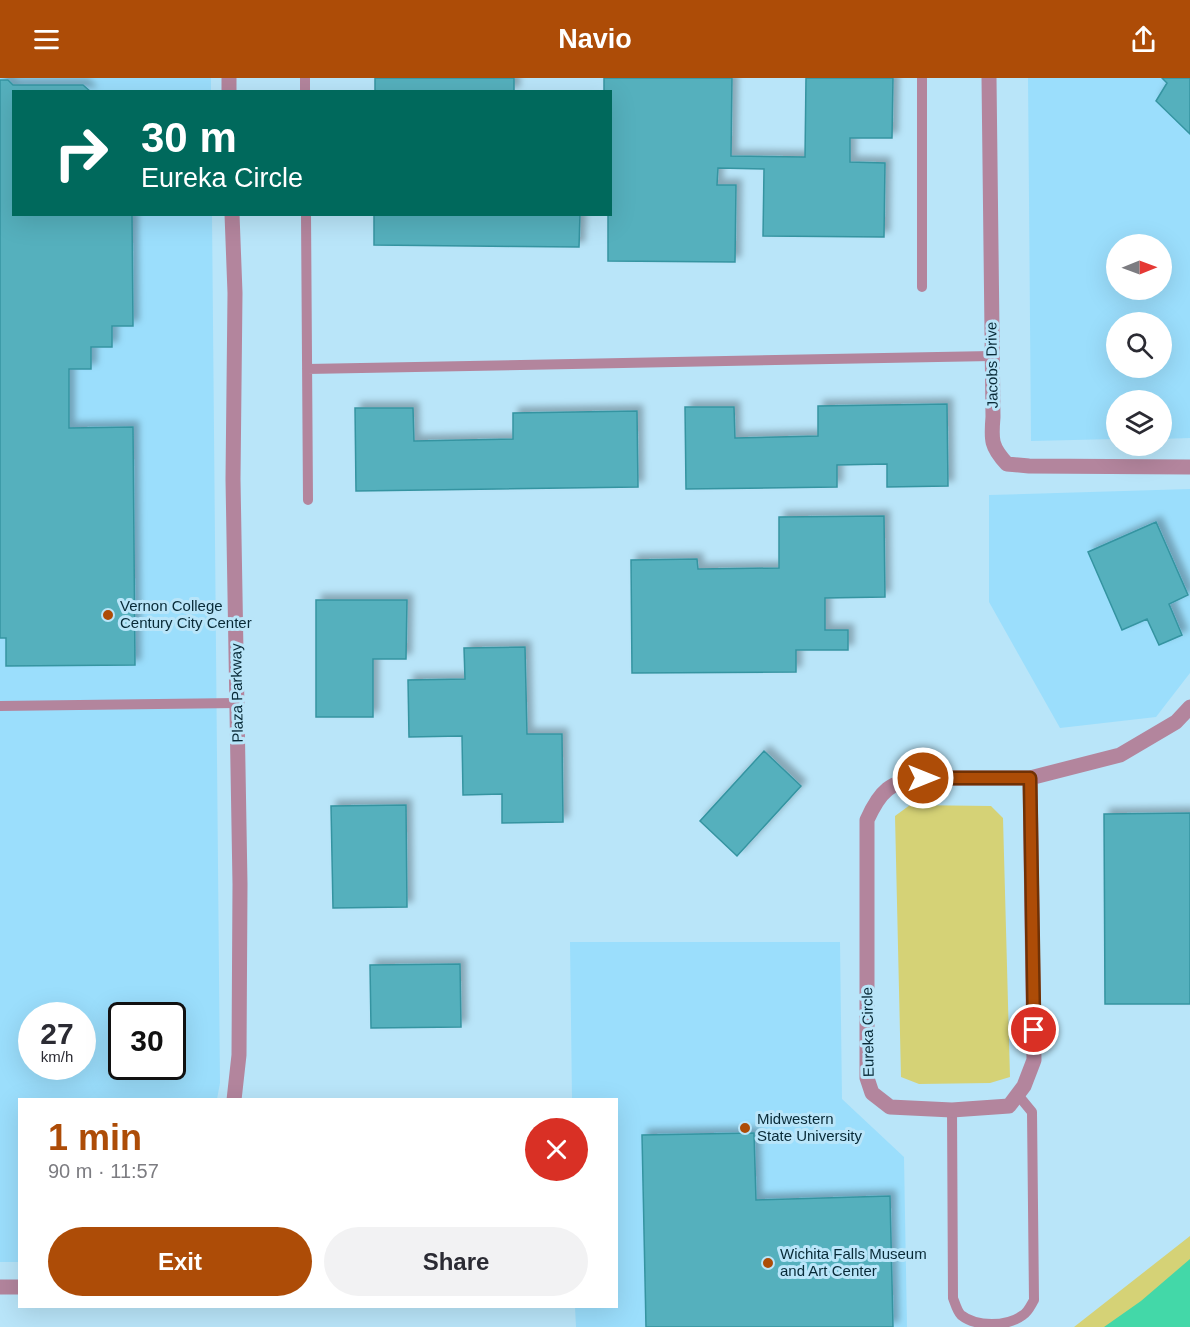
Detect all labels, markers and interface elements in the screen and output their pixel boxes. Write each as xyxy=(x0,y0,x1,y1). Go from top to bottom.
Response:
icon: menu xyxy=(30,23,63,56)
icon: share xyxy=(1127,23,1160,56)
text: Navio xyxy=(558,24,632,54)
icon: right xyxy=(42,114,120,192)
text: 30 m xyxy=(141,114,237,161)
text: Eureka Circle xyxy=(141,163,303,193)
north arrow xyxy=(1106,234,1172,300)
map controls xyxy=(1106,234,1172,456)
button: search xyxy=(1106,312,1172,378)
street label: Jacobs Drive xyxy=(982,322,1001,409)
button: layers xyxy=(1106,390,1172,456)
place label: Vernon College Century City Center xyxy=(120,597,252,631)
marker: Vernon College Century City Center xyxy=(101,608,115,622)
street label: Plaza Parkway xyxy=(227,643,246,743)
position arrow xyxy=(891,746,955,810)
street label: Eureka Circle xyxy=(858,987,877,1077)
speed limit sign: 30 xyxy=(108,1002,186,1080)
pin xyxy=(1008,1004,1059,1055)
icon: arrive xyxy=(1017,1013,1050,1046)
text: 27 xyxy=(40,1017,74,1050)
text: km/h xyxy=(41,1048,73,1065)
place label: Midwestern State University xyxy=(757,1110,863,1144)
text: 1 min xyxy=(48,1117,142,1158)
button: close xyxy=(525,1118,588,1181)
marker: Midwestern State University xyxy=(738,1121,752,1135)
text: 90 m · 11:57 xyxy=(48,1160,159,1182)
button: Exit xyxy=(48,1227,312,1296)
button: Share xyxy=(324,1227,588,1296)
place label: Wichita Falls Museum and Art Center xyxy=(780,1245,927,1279)
marker: Wichita Falls Museum and Art Center xyxy=(761,1256,775,1270)

